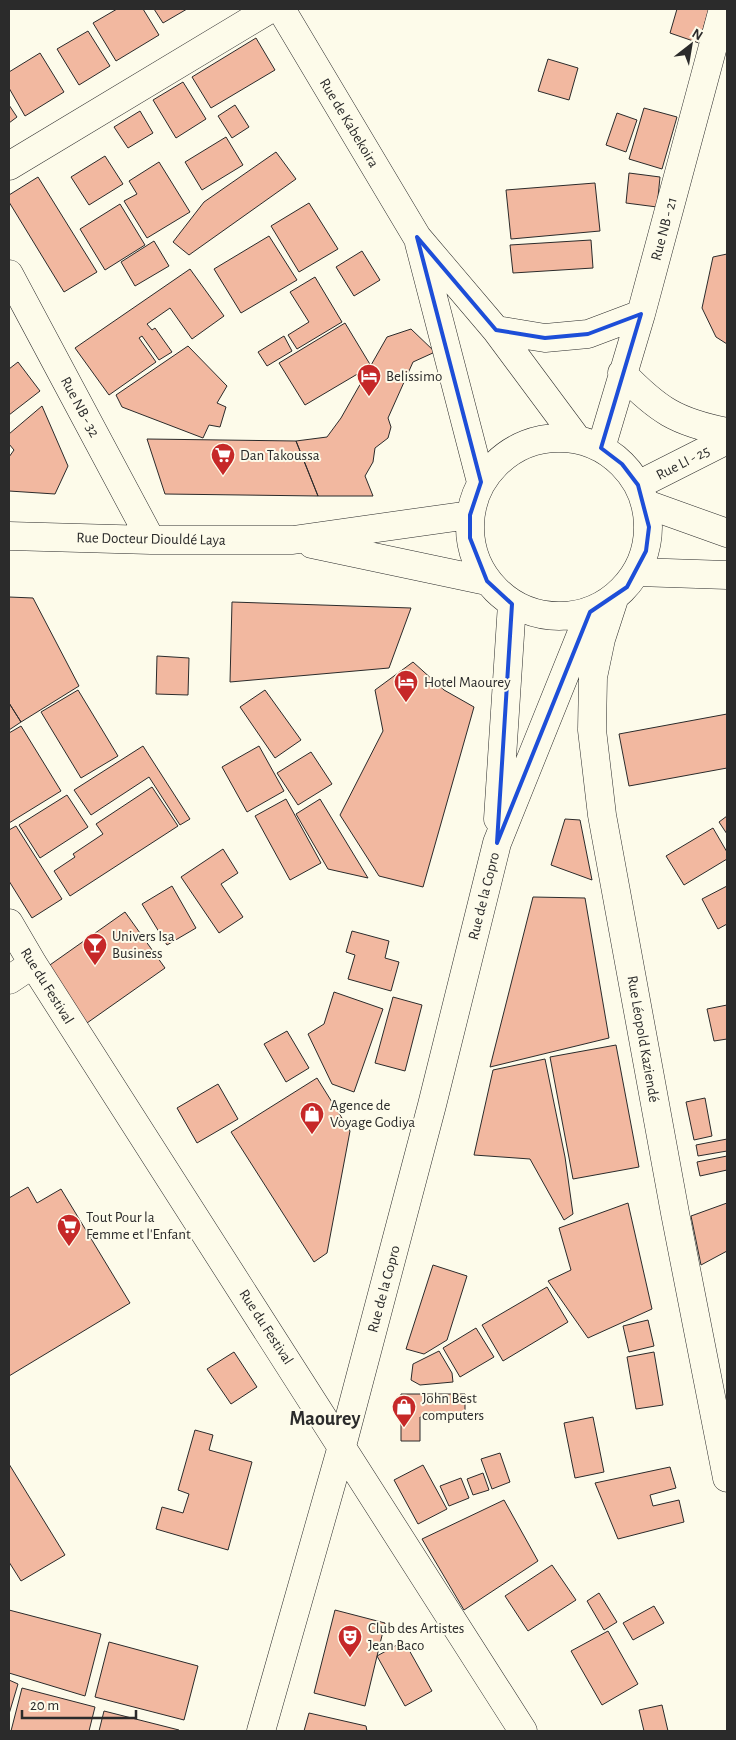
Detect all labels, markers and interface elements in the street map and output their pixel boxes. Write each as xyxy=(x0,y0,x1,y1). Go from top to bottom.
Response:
north arrow xyxy=(666,20,716,70)
text: N xyxy=(689,26,705,43)
street label: Rue de Kabekoira xyxy=(317,76,381,170)
street label: Rue NB - 21 xyxy=(648,196,680,262)
hotel icon: Belissimo xyxy=(356,363,382,397)
place label: Belissimo xyxy=(386,369,442,384)
street label: Rue NB - 32 xyxy=(58,374,102,440)
supermarket icon: Dan Takoussa xyxy=(210,442,236,476)
street label: Rue LI - 25 xyxy=(654,443,712,483)
place label: Dan Takoussa xyxy=(240,448,320,463)
street label: Rue Docteur Diouldé Laya xyxy=(76,530,226,548)
hotel icon: Hotel Maourey xyxy=(393,669,419,703)
place label: Hotel Maourey xyxy=(424,675,511,690)
street label: Rue de la Copro xyxy=(466,851,502,941)
place label: Univers Isa Business xyxy=(112,929,175,961)
bar icon: Univers Isa Business xyxy=(82,932,108,966)
street label: Rue du Festival xyxy=(18,945,76,1027)
street label: Rue Léopold Kaziendé xyxy=(624,974,662,1104)
place label: Agence de Voyage Godiya xyxy=(330,1098,415,1130)
shop icon: Agence de Voyage Godiya xyxy=(299,1101,325,1135)
place label: Tout Pour la Femme et l'Enfant xyxy=(86,1210,191,1242)
supermarket icon: Tout Pour la Femme et l'Enfant xyxy=(56,1213,82,1247)
street label: Rue de la Copro xyxy=(365,1244,403,1334)
street label: Rue du Festival xyxy=(236,1287,296,1367)
place label: John Best computers xyxy=(422,1391,484,1423)
shop icon: John Best computers xyxy=(391,1394,417,1428)
district label: Maourey xyxy=(290,1409,361,1429)
place label: Club des Artistes Jean Baco xyxy=(368,1621,464,1653)
theatre icon: Club des Artistes Jean Baco xyxy=(337,1624,363,1658)
scale bar xyxy=(22,1688,136,1720)
text: 20 m xyxy=(30,1698,59,1713)

